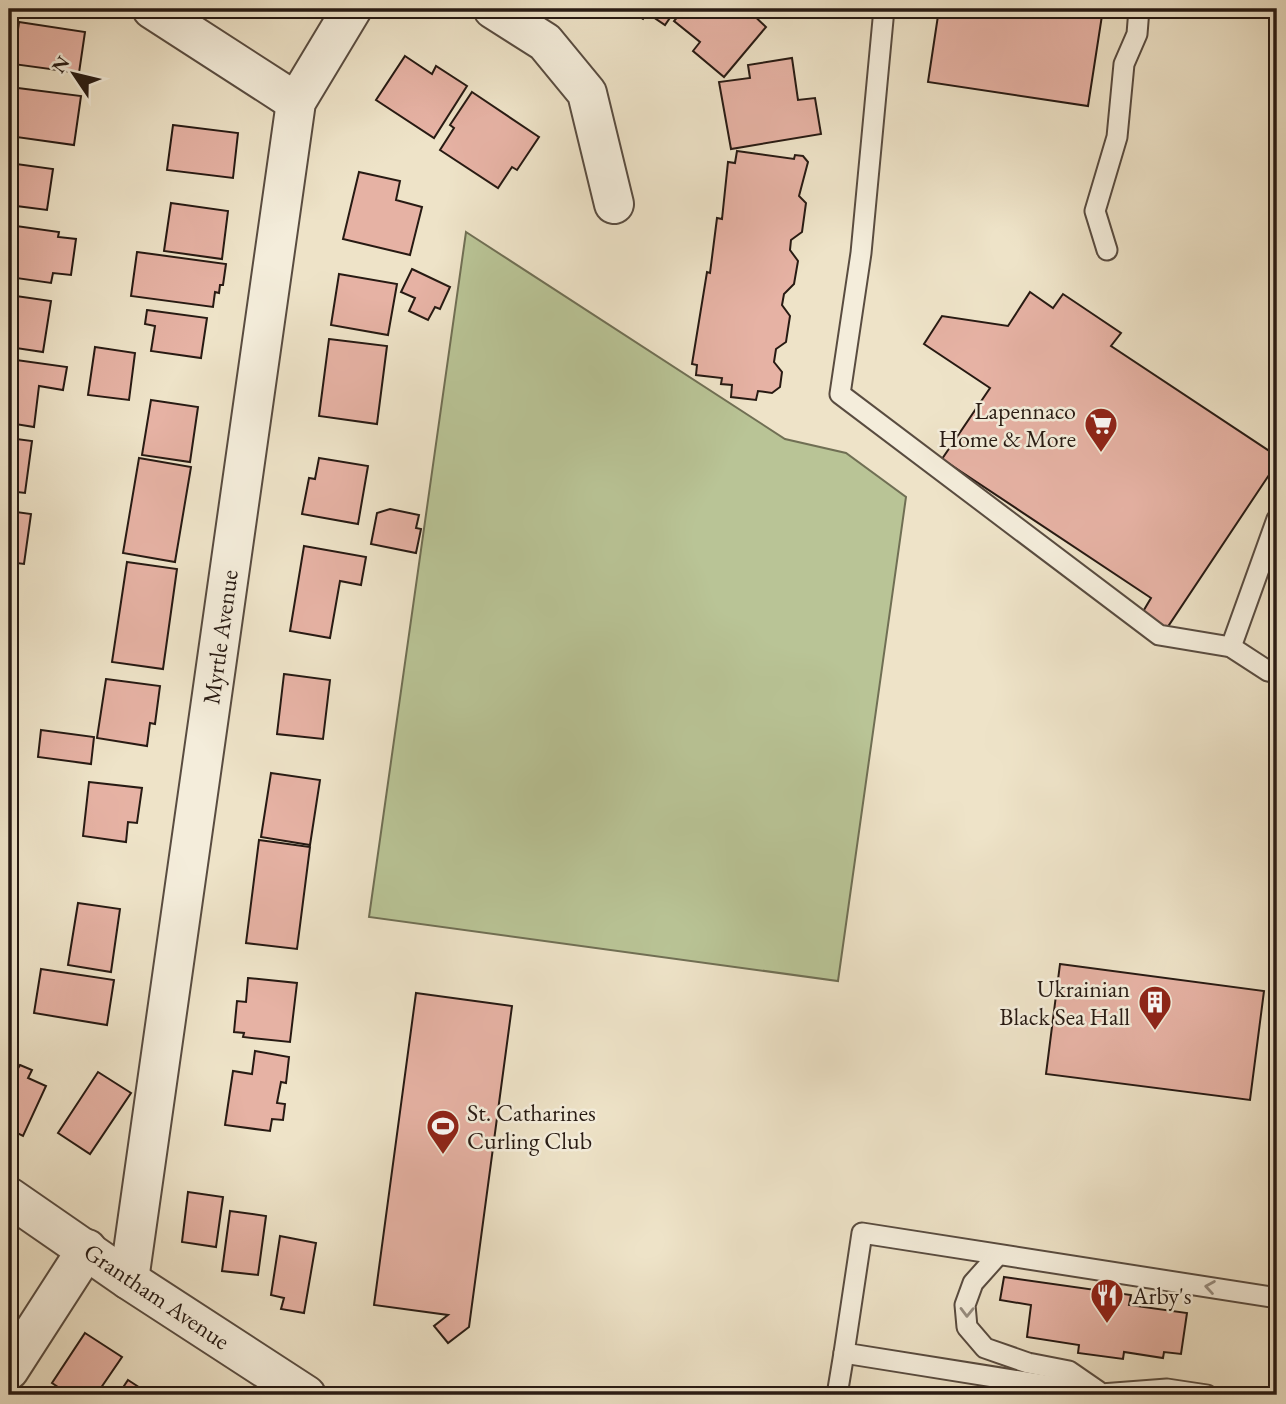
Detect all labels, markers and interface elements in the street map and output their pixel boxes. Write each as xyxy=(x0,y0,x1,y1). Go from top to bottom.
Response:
north arrow xyxy=(38,38,108,108)
text: N xyxy=(46,51,75,78)
place label: Lapennaco Home & More xyxy=(939,395,1076,454)
supermarket icon: Lapennaco Home & More xyxy=(1082,405,1120,454)
street label: Myrtle Avenue xyxy=(195,568,245,706)
place label: Ukrainian Black Sea Hall xyxy=(999,973,1130,1032)
building icon: Ukrainian Black Sea Hall xyxy=(1136,983,1174,1032)
place label: St. Catharines Curling Club xyxy=(467,1097,596,1156)
sports icon: St. Catharines Curling Club xyxy=(424,1107,462,1156)
street label: Grantham Avenue xyxy=(78,1236,236,1356)
restaurant icon: Arby's xyxy=(1088,1276,1126,1325)
place label: Arby's xyxy=(1131,1280,1191,1311)
one-way arrow xyxy=(1204,1280,1216,1295)
one-way arrow xyxy=(959,1307,975,1318)

